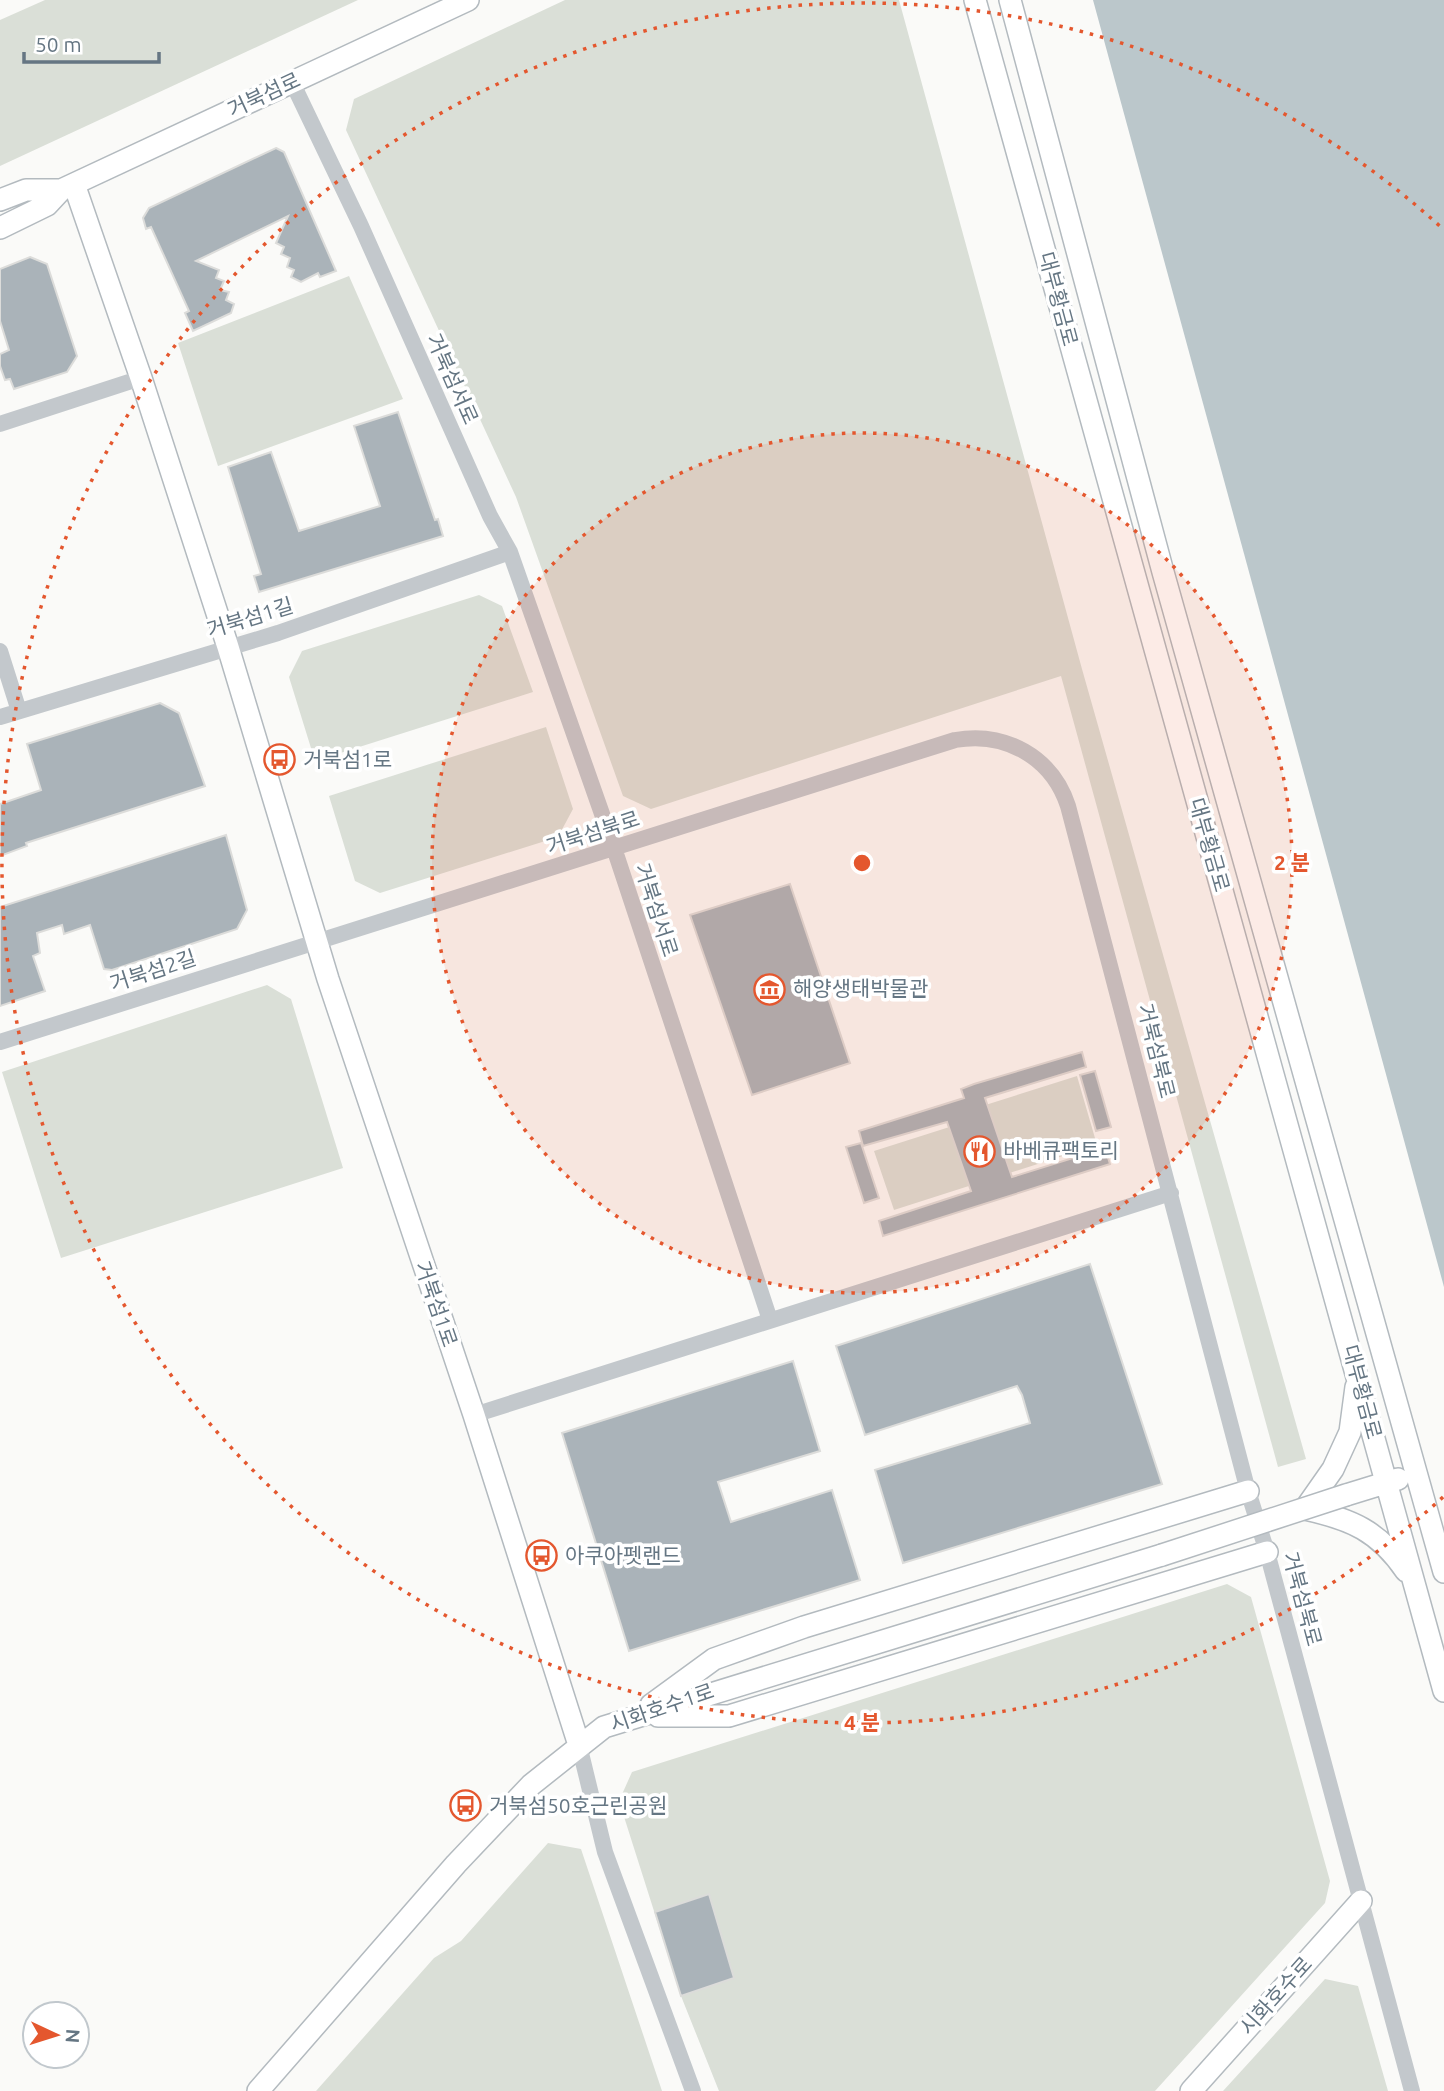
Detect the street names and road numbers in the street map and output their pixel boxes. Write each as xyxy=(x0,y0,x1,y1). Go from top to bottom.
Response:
street label: 거북섬로 xyxy=(223,67,304,121)
street label: 대부황금로 xyxy=(1035,249,1083,349)
street label: 거북섬서로 xyxy=(422,330,484,428)
street label: 거북섬1길 xyxy=(204,593,296,642)
street label: 대부황금로 xyxy=(1185,795,1235,894)
street label: 거북섬북로 xyxy=(543,806,642,858)
street label: 거북섬서로 xyxy=(631,860,683,959)
street label: 거북섬2길 xyxy=(107,945,199,995)
street label: 거북섬북로 xyxy=(1134,1001,1180,1101)
street label: 거북섬1로 xyxy=(411,1258,463,1350)
street label: 대부황금로 xyxy=(1339,1342,1387,1442)
street label: 거북섬북로 xyxy=(1279,1549,1327,1649)
street label: 시화호수1로 xyxy=(606,1678,717,1736)
street label: 시화호수로 xyxy=(1234,1951,1316,2039)

